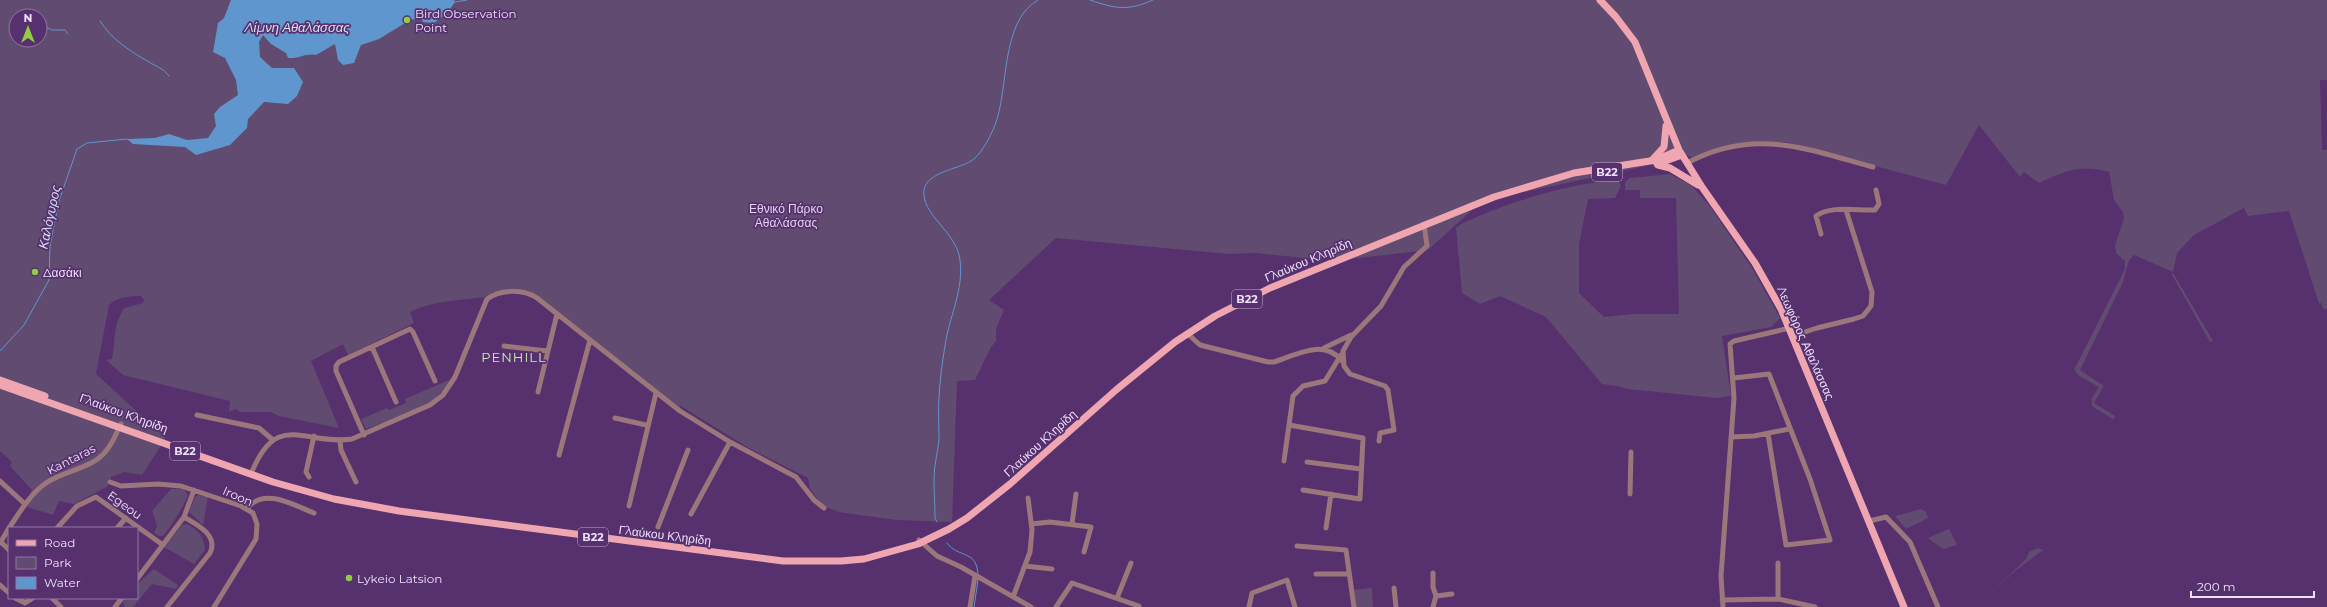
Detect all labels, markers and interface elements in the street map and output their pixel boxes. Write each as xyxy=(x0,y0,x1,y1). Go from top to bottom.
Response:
place label: Bird Observation Point xyxy=(415,6,517,35)
north arrow xyxy=(8,8,48,48)
text: N xyxy=(24,11,32,25)
marker: Bird Observation Point xyxy=(402,15,412,25)
water label: Λίμνη Αθαλάσσας xyxy=(243,19,350,35)
road number: B22 xyxy=(1592,163,1622,181)
water label: Καλόγυρος xyxy=(34,183,64,250)
park label: Εθνικό Πάρκο Αθαλάσσας xyxy=(749,201,823,230)
street label: Γλαύκου Κληρίδη xyxy=(1262,235,1354,285)
place label: Δασάκι xyxy=(43,265,82,280)
marker: Δασάκι xyxy=(30,267,40,277)
street label: Λεωφόρος Αθαλάσσας xyxy=(1774,284,1838,402)
road number: B22 xyxy=(1232,290,1262,308)
district label: PENHILL xyxy=(481,349,547,365)
street label: Γλαύκου Κληρίδη xyxy=(78,390,170,436)
street label: Γλαύκου Κληρίδη xyxy=(1000,406,1080,480)
street label: Kantaras xyxy=(44,440,98,478)
road number: B22 xyxy=(170,442,200,460)
street label: Iroon xyxy=(221,483,255,509)
street label: Egeou xyxy=(105,487,145,523)
street label: Γλαύκου Κληρίδη xyxy=(618,522,712,548)
legend xyxy=(8,527,138,599)
road number: B22 xyxy=(578,528,608,546)
text: Road xyxy=(44,535,75,550)
text: Park xyxy=(44,555,72,570)
place label: Lykeio Latsion xyxy=(357,571,442,586)
marker: Lykeio Latsion xyxy=(344,573,354,583)
scale bar xyxy=(2191,573,2314,599)
text: Water xyxy=(44,575,81,590)
text: 200 m xyxy=(2197,579,2236,594)

